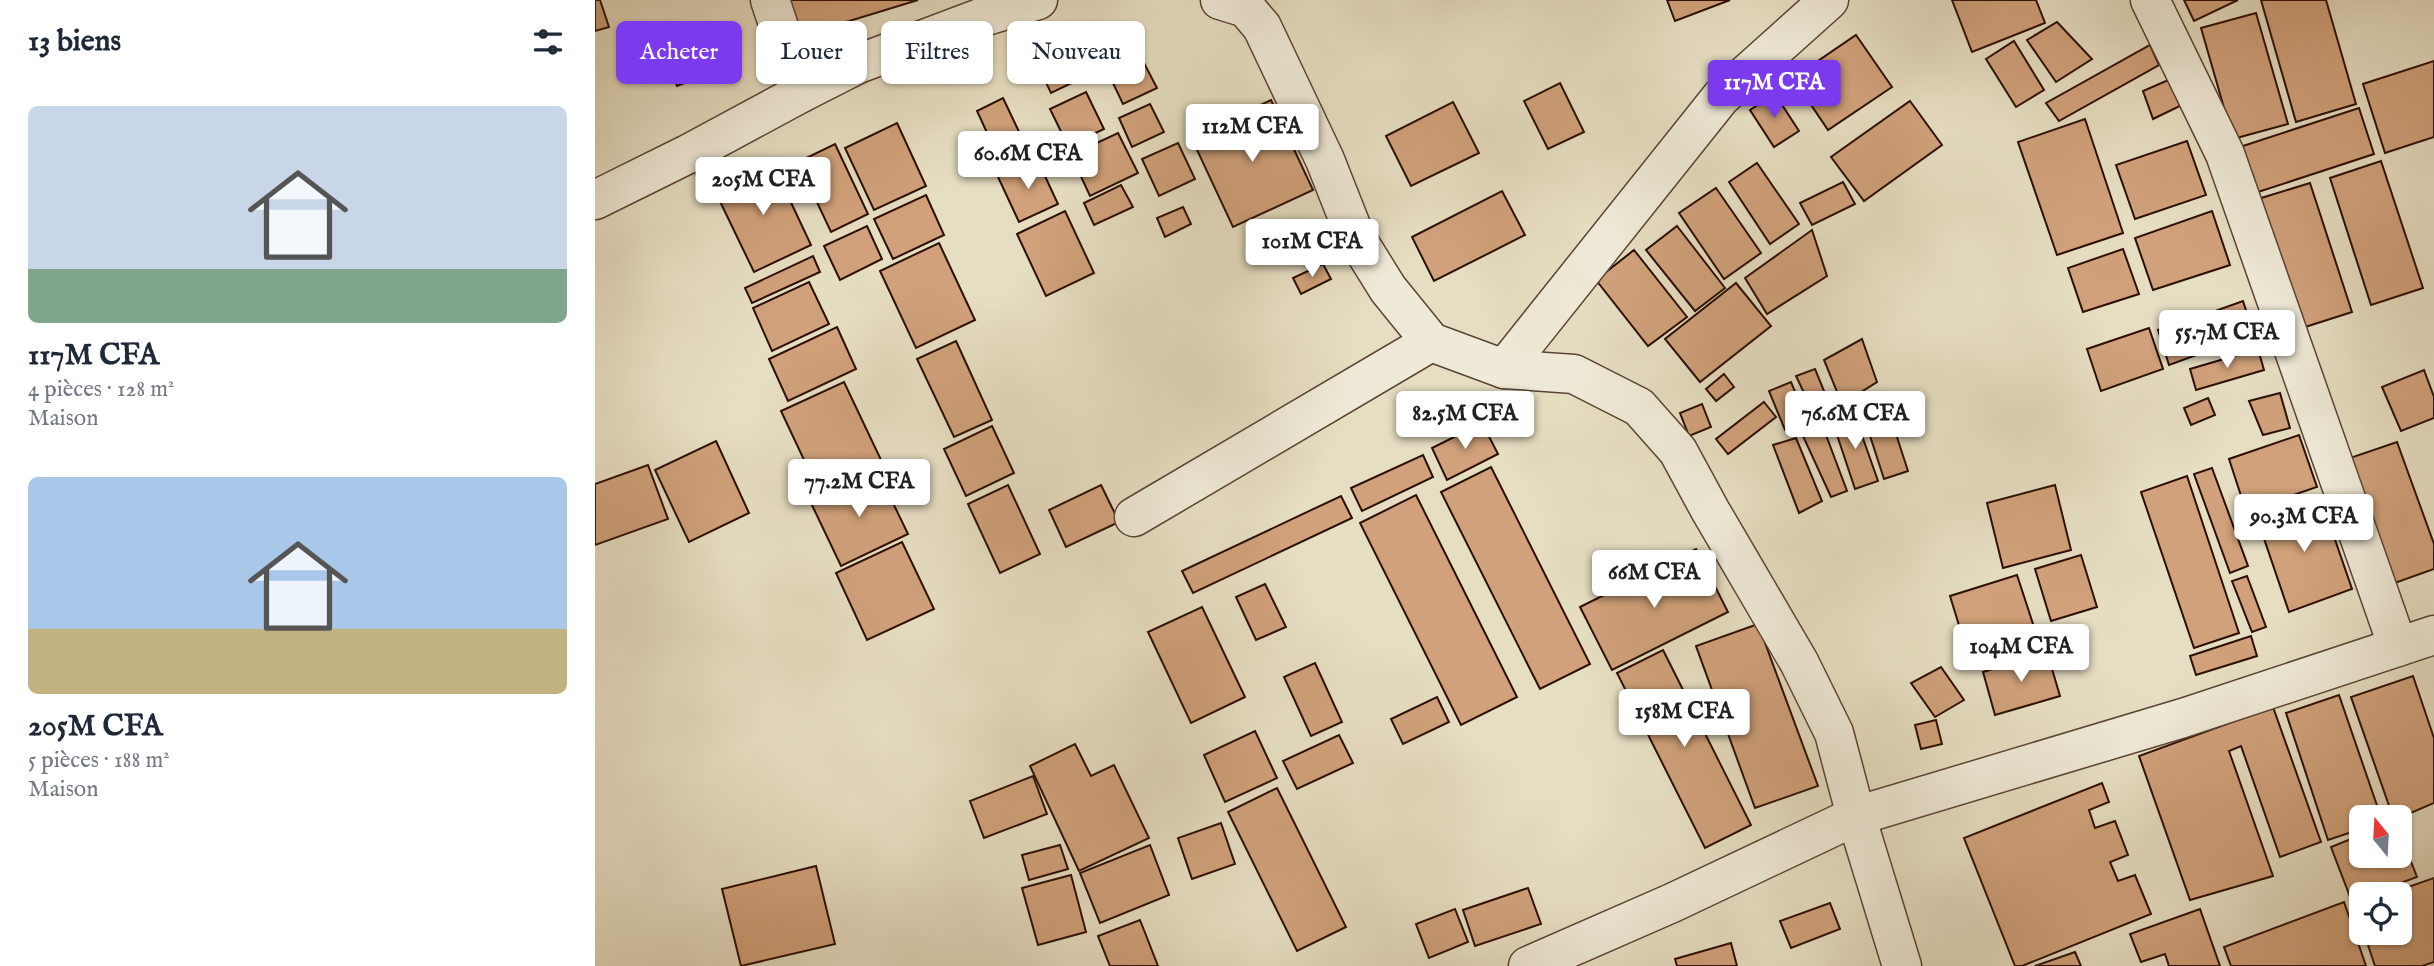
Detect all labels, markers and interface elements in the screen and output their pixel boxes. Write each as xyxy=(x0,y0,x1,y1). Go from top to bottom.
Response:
chip: Acheter xyxy=(616,21,742,84)
chip: Louer xyxy=(756,21,867,84)
chip: Filtres xyxy=(881,21,993,84)
chip: Nouveau xyxy=(1007,21,1145,84)
text: 13 biens xyxy=(28,23,121,61)
icon: filters xyxy=(529,23,567,61)
pin: 117M CFA xyxy=(1702,60,1846,120)
text: 117M CFA xyxy=(1724,68,1824,97)
pin: 112M CFA xyxy=(1180,104,1324,164)
text: 112M CFA xyxy=(1202,112,1302,141)
pin: 60.6M CFA xyxy=(948,132,1108,191)
text: 60.6M CFA xyxy=(974,139,1082,168)
icon: home xyxy=(235,152,361,278)
pin: 205M CFA xyxy=(691,158,835,217)
text: 205M CFA xyxy=(711,165,815,194)
pin: 101M CFA xyxy=(1240,219,1384,279)
text: 101M CFA xyxy=(1262,227,1362,256)
pin: 55.7M CFA xyxy=(2147,310,2307,370)
text: 55.7M CFA xyxy=(2175,318,2279,347)
text: 117M CFA xyxy=(28,337,159,375)
text: 4 pièces · 128 m² xyxy=(28,375,175,404)
pin: 82.5M CFA xyxy=(1385,392,1545,451)
pin: 76.6M CFA xyxy=(1775,392,1935,451)
text: 82.5M CFA xyxy=(1412,399,1518,428)
text: 76.6M CFA xyxy=(1801,399,1909,428)
text: Maison xyxy=(28,404,98,433)
pin: 77.2M CFA xyxy=(779,460,939,519)
text: 77.2M CFA xyxy=(804,467,914,496)
pin: 90.3M CFA xyxy=(2224,494,2384,554)
text: 90.3M CFA xyxy=(2250,502,2358,531)
icon: home xyxy=(235,523,361,649)
pin: 66M CFA xyxy=(1589,550,1719,610)
text: 66M CFA xyxy=(1608,558,1700,587)
pin: 104M CFA xyxy=(1949,624,2093,684)
text: 104M CFA xyxy=(1969,632,2073,661)
pin: 158M CFA xyxy=(1612,690,1756,749)
text: 158M CFA xyxy=(1635,697,1733,726)
text: 205M CFA xyxy=(28,708,162,746)
text: 5 pièces · 188 m² xyxy=(28,746,170,775)
text: Maison xyxy=(28,775,98,804)
north arrow xyxy=(2349,805,2411,868)
map controls xyxy=(2349,805,2412,945)
button: locate xyxy=(2349,882,2412,945)

